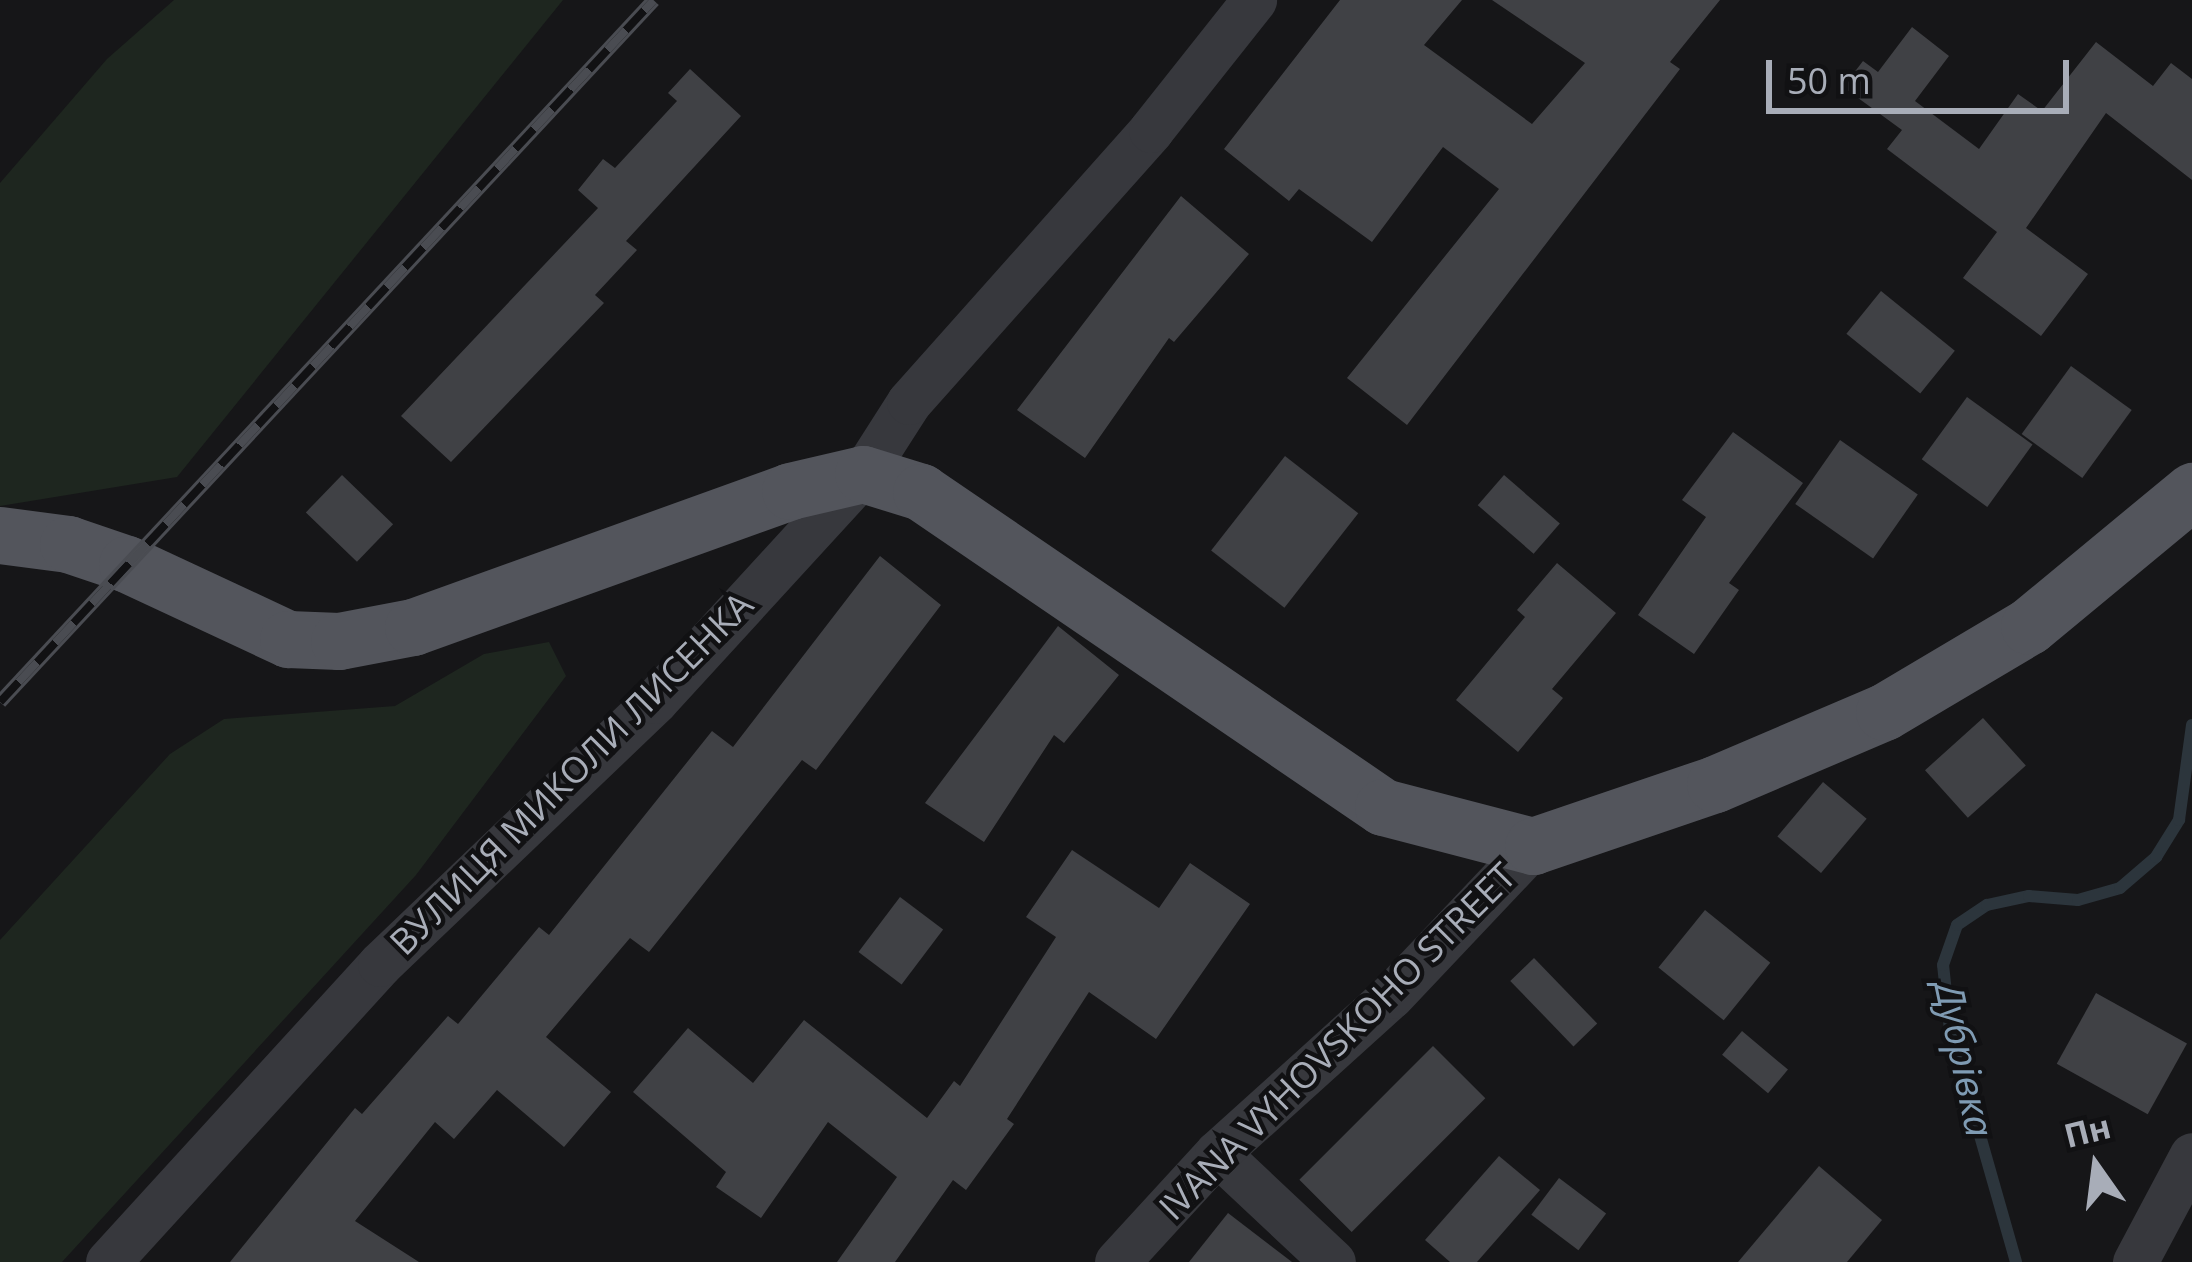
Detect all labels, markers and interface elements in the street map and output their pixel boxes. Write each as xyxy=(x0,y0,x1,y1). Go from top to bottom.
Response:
scale bar xyxy=(1772,36,2075,110)
text: 50 m xyxy=(1787,56,1871,105)
street label: ВУЛИЦЯ МИКОЛИ ЛИСЕНКА xyxy=(381,583,761,963)
street label: IVANA VYHOVSKOHO STREET xyxy=(1150,854,1524,1228)
water label: Дубрівка xyxy=(1926,977,2004,1141)
text: Пн xyxy=(2059,1103,2115,1158)
north arrow xyxy=(2036,1106,2156,1226)

